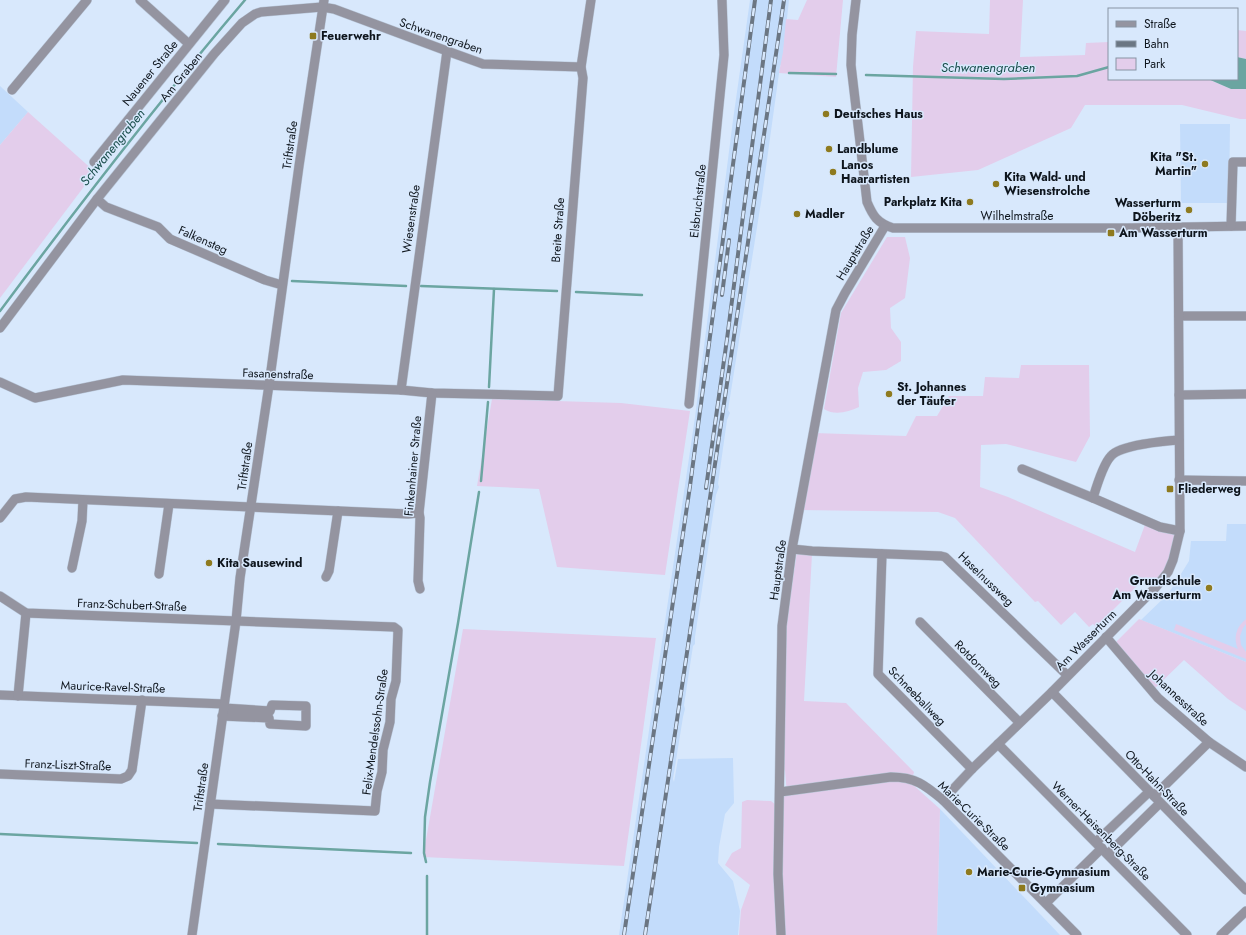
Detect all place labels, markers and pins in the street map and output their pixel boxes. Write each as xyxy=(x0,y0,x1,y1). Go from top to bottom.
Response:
place label: Feuerwehr xyxy=(321,27,381,45)
marker: Feuerwehr xyxy=(308,31,318,41)
place label: Deutsches Haus xyxy=(834,105,923,123)
marker: Deutsches Haus xyxy=(821,109,831,119)
place label: Landblume xyxy=(837,140,898,158)
marker: Landblume xyxy=(824,144,834,154)
place label: Kita "St. Martin" xyxy=(1150,148,1197,180)
place label: Lanos Haarartisten xyxy=(841,156,910,188)
marker: Kita "St. Martin" xyxy=(1200,159,1210,169)
marker: Lanos Haarartisten xyxy=(828,167,838,177)
place label: Kita Wald- und Wiesenstrolche xyxy=(1004,168,1090,200)
marker: Kita Wald- und Wiesenstrolche xyxy=(991,179,1001,189)
place label: Parkplatz Kita xyxy=(884,193,962,211)
place label: Wasserturm Döberitz xyxy=(1115,194,1182,226)
marker: Parkplatz Kita xyxy=(965,197,975,207)
place label: Madler xyxy=(805,205,845,223)
marker: Wasserturm Döberitz xyxy=(1184,205,1194,215)
marker: Madler xyxy=(792,209,802,219)
place label: Am Wasserturm xyxy=(1118,224,1208,242)
marker: Am Wasserturm xyxy=(1106,228,1116,238)
place label: St. Johannes der Täufer xyxy=(897,378,967,410)
marker: St. Johannes der Täufer xyxy=(884,389,894,399)
place label: Fliederweg xyxy=(1178,480,1241,498)
marker: Fliederweg xyxy=(1165,484,1175,494)
place label: Kita Sausewind xyxy=(217,554,302,572)
marker: Kita Sausewind xyxy=(204,558,214,568)
place label: Grundschule Am Wasserturm xyxy=(1111,572,1201,604)
marker: Grundschule Am Wasserturm xyxy=(1204,583,1214,593)
place label: Marie-Curie-Gymnasium xyxy=(977,863,1110,881)
marker: Marie-Curie-Gymnasium xyxy=(964,867,974,877)
place label: Gymnasium xyxy=(1030,879,1095,897)
marker: Gymnasium xyxy=(1017,883,1027,893)

